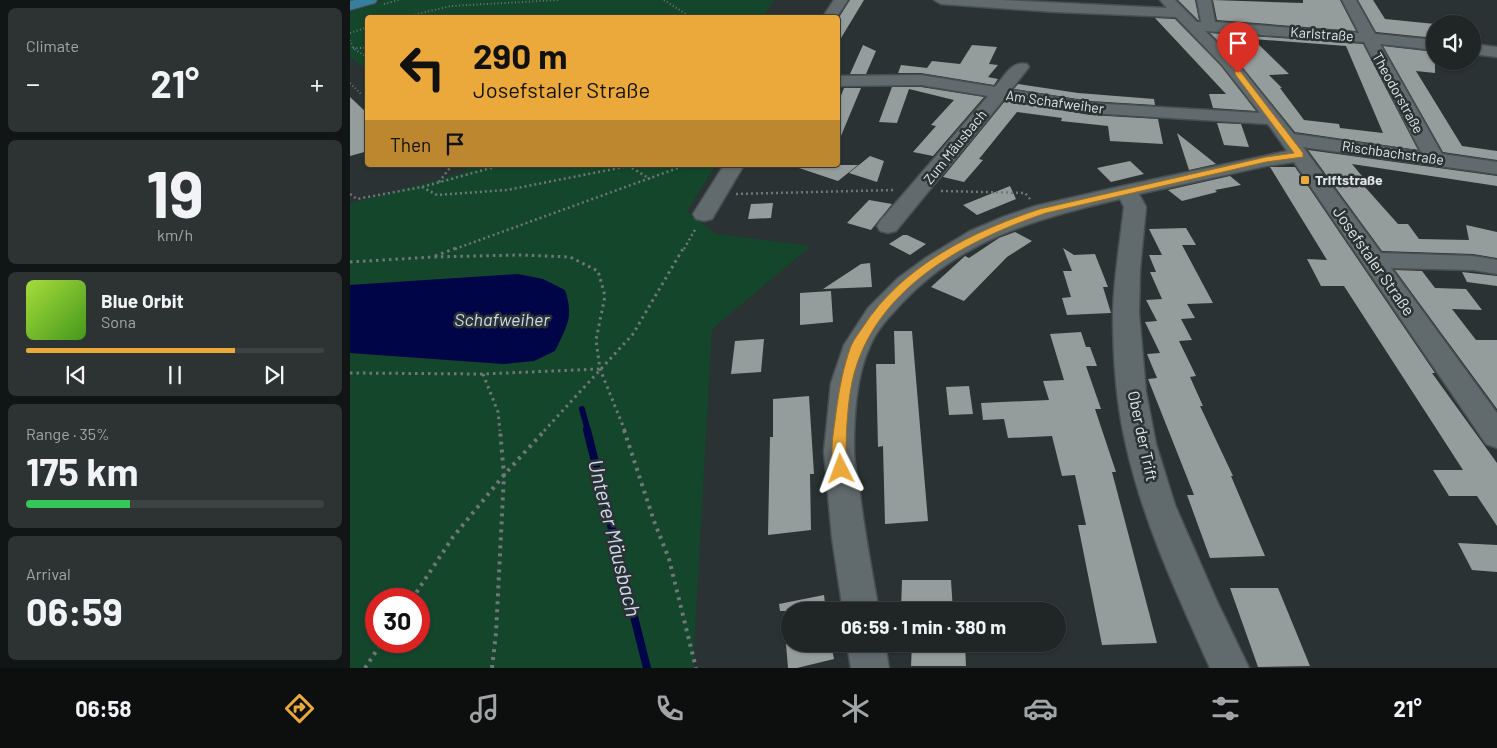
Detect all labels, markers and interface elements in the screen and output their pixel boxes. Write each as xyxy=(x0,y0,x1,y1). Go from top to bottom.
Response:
map controls xyxy=(1426,15,1481,70)
button: sound xyxy=(1426,15,1481,70)
pin xyxy=(1217,22,1259,73)
street label: Karlstraße xyxy=(1290,23,1354,44)
icon: arrive xyxy=(1224,29,1252,57)
text: 290 m xyxy=(473,34,567,76)
icon: left xyxy=(390,35,455,100)
text: Climate xyxy=(26,36,79,55)
street label: Theodorstraße xyxy=(1369,49,1428,136)
text: 21° xyxy=(151,60,199,106)
text: − xyxy=(26,66,40,100)
text: + xyxy=(310,66,324,100)
text: Josefstaler Straße xyxy=(473,76,650,102)
street label: Am Schafweiher xyxy=(1005,86,1105,117)
street label: Zum Mäusbach xyxy=(919,106,990,187)
icon: arrive xyxy=(441,130,469,158)
text: Then xyxy=(390,133,431,156)
street label: Rischbachstraße xyxy=(1341,137,1445,168)
text: 19 xyxy=(146,153,204,231)
place label: Triftstraße xyxy=(1315,171,1383,188)
marker: Triftstraße xyxy=(1299,174,1311,186)
street label: Josefstaler Straße xyxy=(1330,202,1419,319)
text: km/h xyxy=(157,225,193,244)
text: Blue Orbit xyxy=(101,289,184,312)
water label: Schafweiher xyxy=(454,308,550,330)
text: Sona xyxy=(101,312,136,331)
icon: previous xyxy=(62,361,90,389)
icon: pause xyxy=(161,361,189,389)
icon: next xyxy=(260,361,288,389)
street label: Ober der Trift xyxy=(1125,389,1162,483)
text: Range · 35% xyxy=(26,424,109,443)
position arrow xyxy=(814,442,866,494)
text: 175 km xyxy=(26,448,138,494)
water label: Unterer Mäusbach xyxy=(584,456,647,619)
text: Arrival xyxy=(26,564,71,583)
text: 06:59 xyxy=(26,588,123,634)
speed limit sign: 30 xyxy=(365,588,430,653)
text: 06:59 · 1 min · 380 m xyxy=(841,615,1006,638)
icon: directions xyxy=(282,691,317,726)
icon: music xyxy=(467,691,502,726)
icon: phone xyxy=(652,691,687,726)
icon: climate xyxy=(838,691,873,726)
icon: car xyxy=(1023,691,1058,726)
icon: filters xyxy=(1208,691,1243,726)
text: 06:58 xyxy=(75,695,131,721)
text: 21° xyxy=(1394,695,1422,721)

